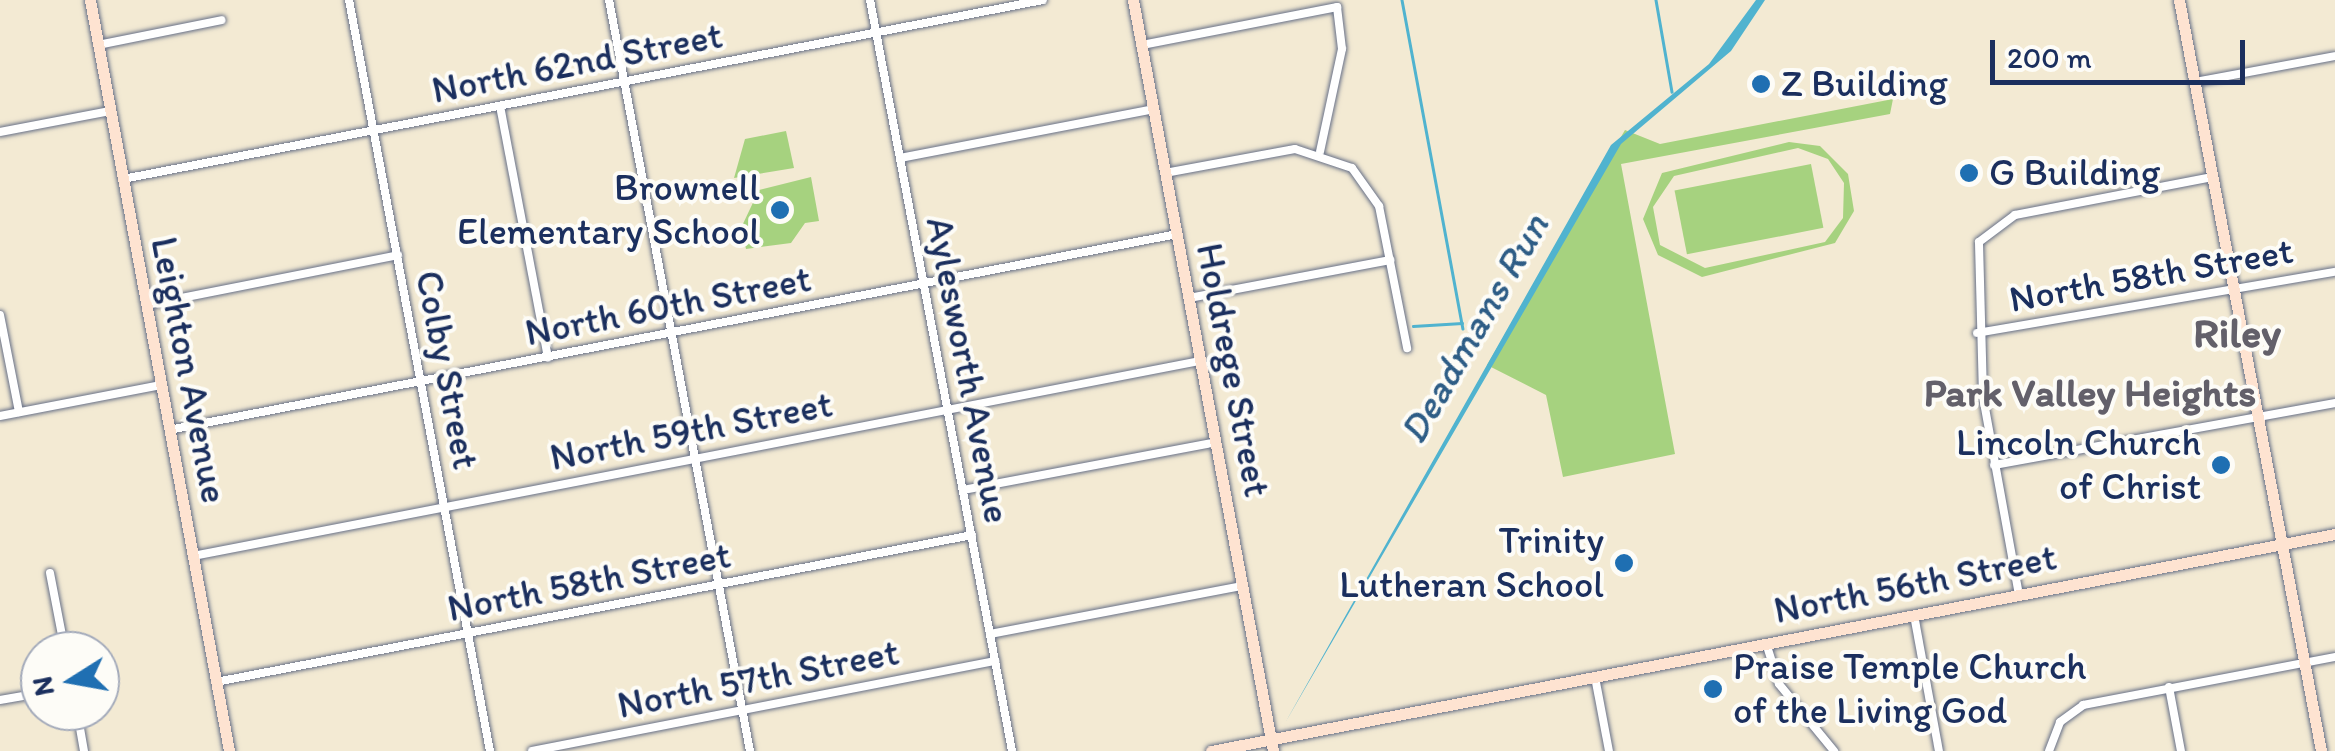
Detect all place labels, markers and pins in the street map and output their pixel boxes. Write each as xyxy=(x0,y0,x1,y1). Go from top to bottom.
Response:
place label: Z Building xyxy=(1781,61,1948,107)
marker: Z Building xyxy=(1750,73,1772,95)
place label: G Building xyxy=(1989,150,2161,196)
marker: G Building xyxy=(1958,162,1980,184)
place label: Brownell Elementary School xyxy=(457,165,760,254)
marker: Brownell Elementary School xyxy=(769,199,791,221)
place label: Lincoln Church of Christ xyxy=(1955,420,2201,509)
marker: Lincoln Church of Christ xyxy=(2210,454,2232,476)
place label: Trinity Lutheran School xyxy=(1339,518,1604,608)
marker: Trinity Lutheran School xyxy=(1613,552,1635,574)
place label: Praise Temple Church of the Living God xyxy=(1733,644,2085,734)
marker: Praise Temple Church of the Living God xyxy=(1702,678,1724,700)

